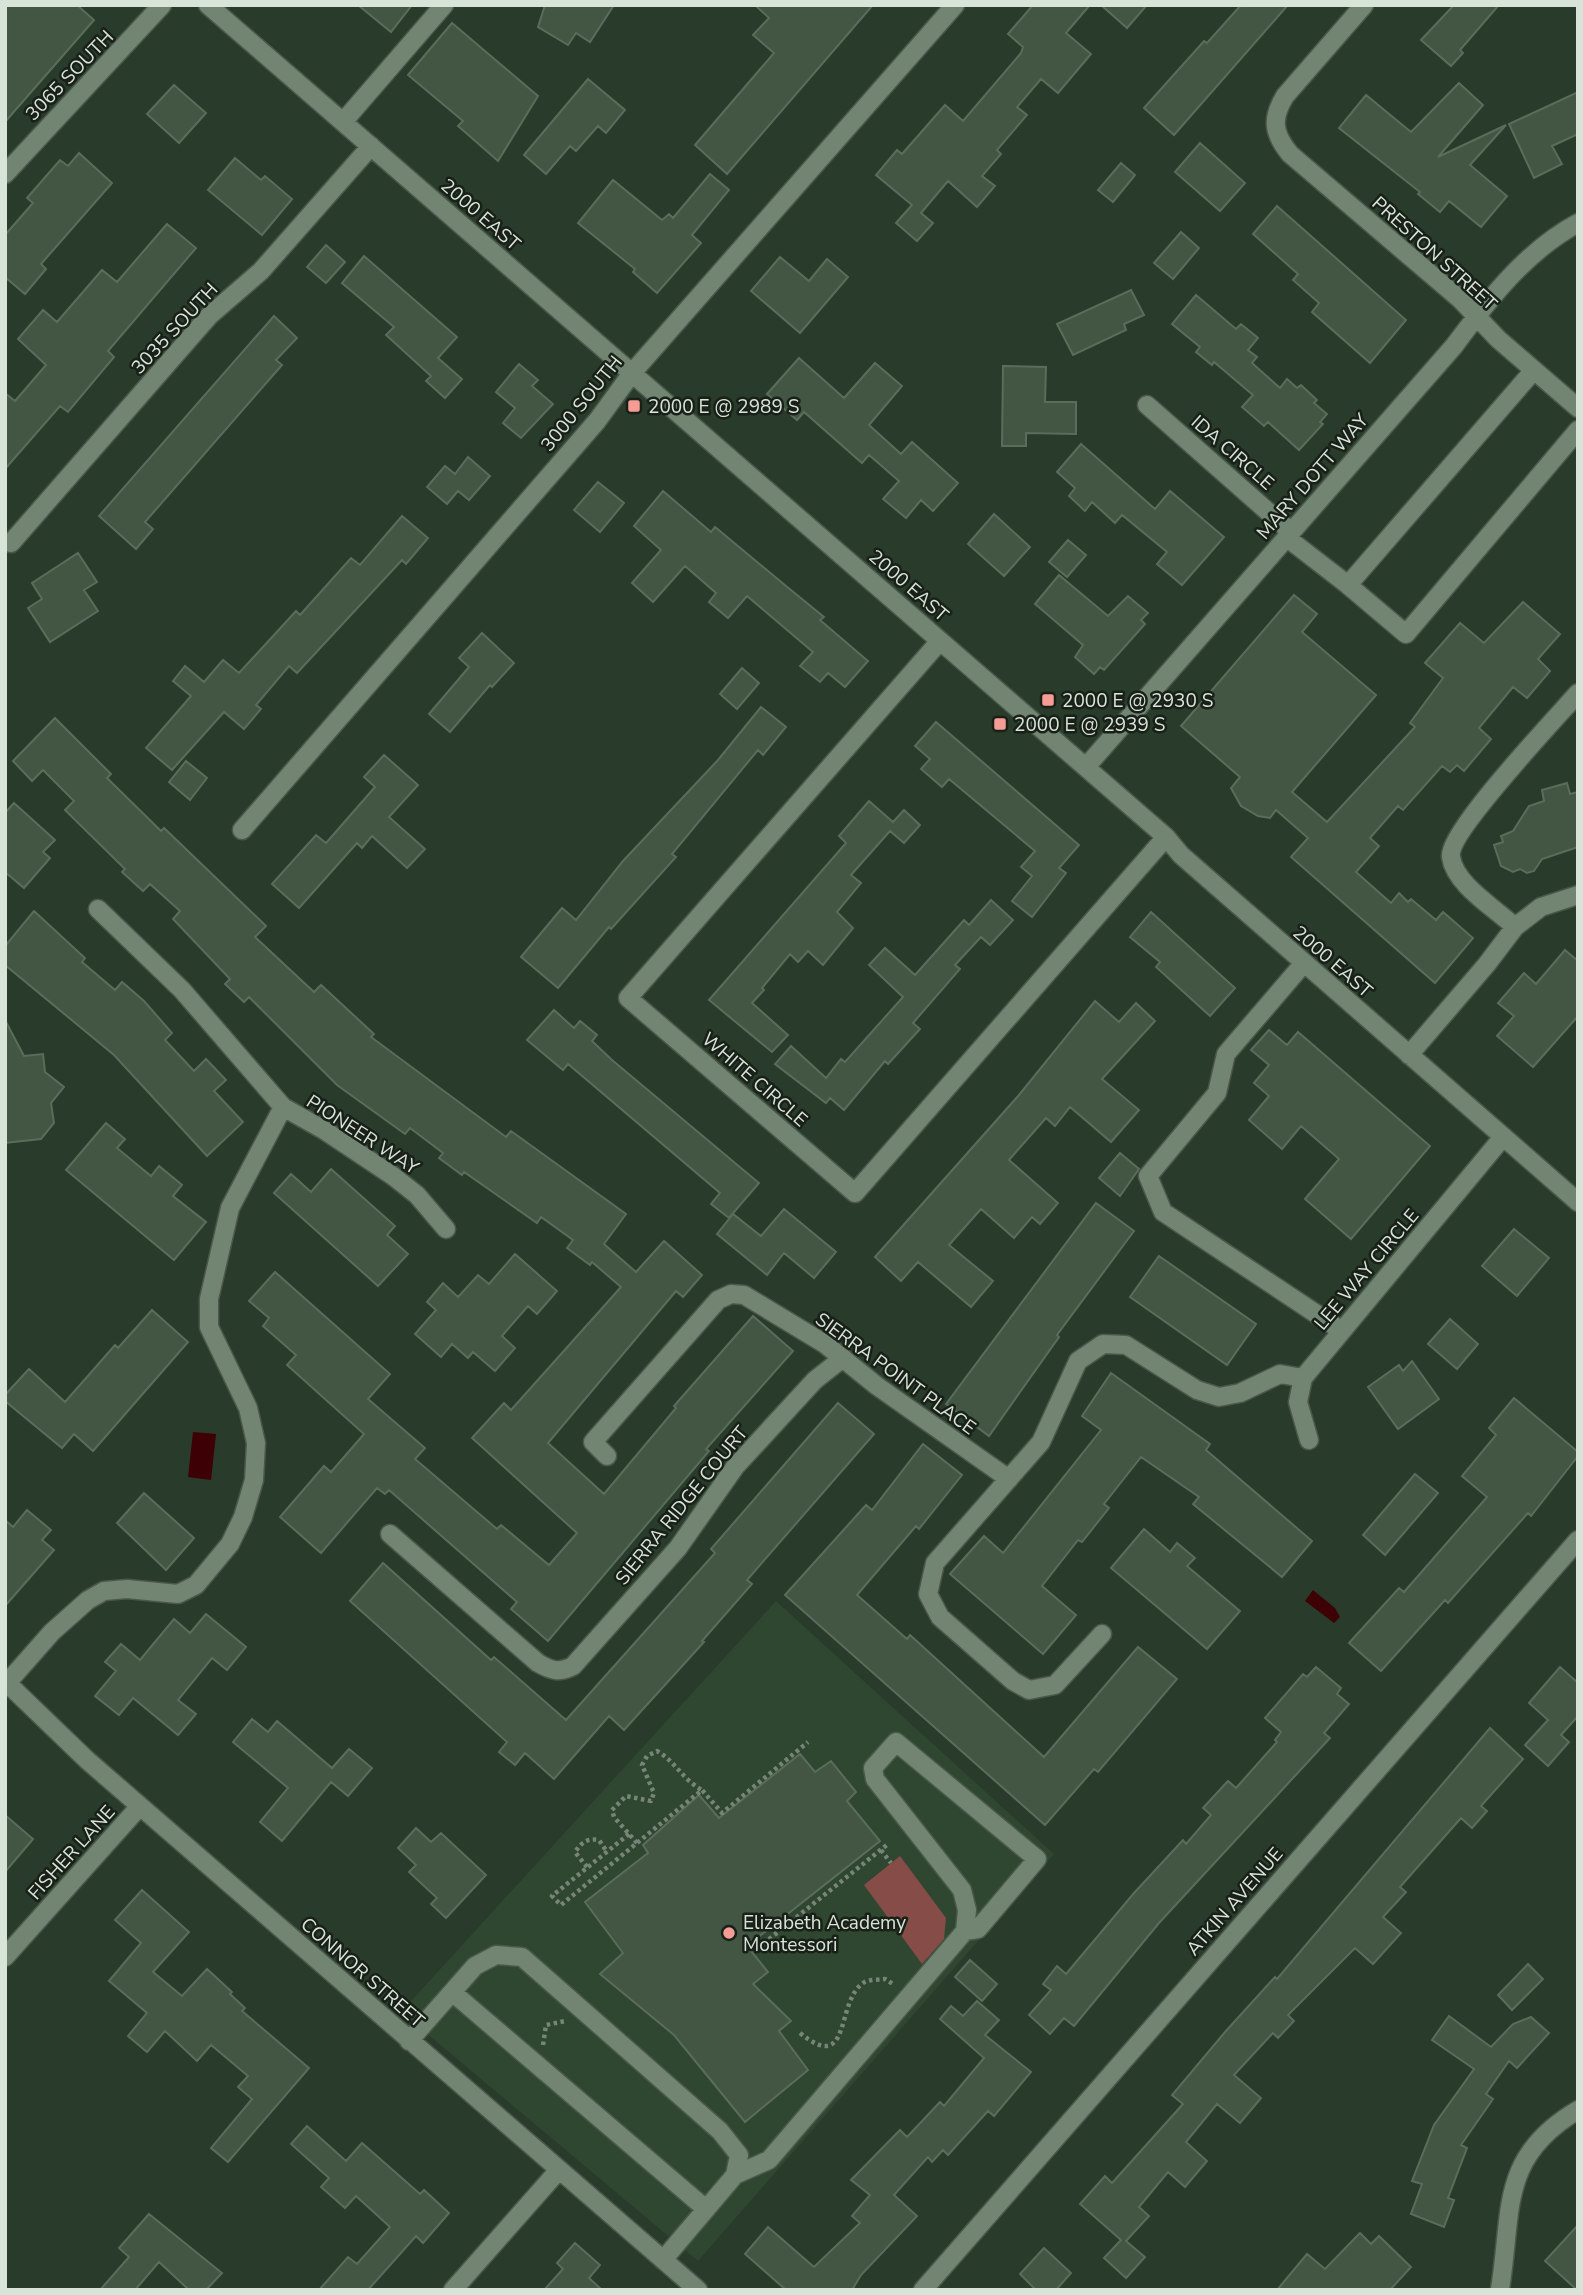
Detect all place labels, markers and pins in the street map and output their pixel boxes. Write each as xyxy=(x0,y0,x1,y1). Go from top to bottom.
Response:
place label: 2000 E @ 2989 S xyxy=(648,394,799,420)
marker: 2000 E @ 2989 S xyxy=(626,398,642,414)
place label: 2000 E @ 2930 S xyxy=(1062,688,1213,714)
marker: 2000 E @ 2930 S xyxy=(1040,692,1056,708)
place label: 2000 E @ 2939 S xyxy=(1014,712,1165,738)
marker: 2000 E @ 2939 S xyxy=(992,716,1008,732)
place label: Elizabeth Academy Montessori xyxy=(743,1910,906,1958)
marker: Elizabeth Academy Montessori xyxy=(721,1925,737,1941)

